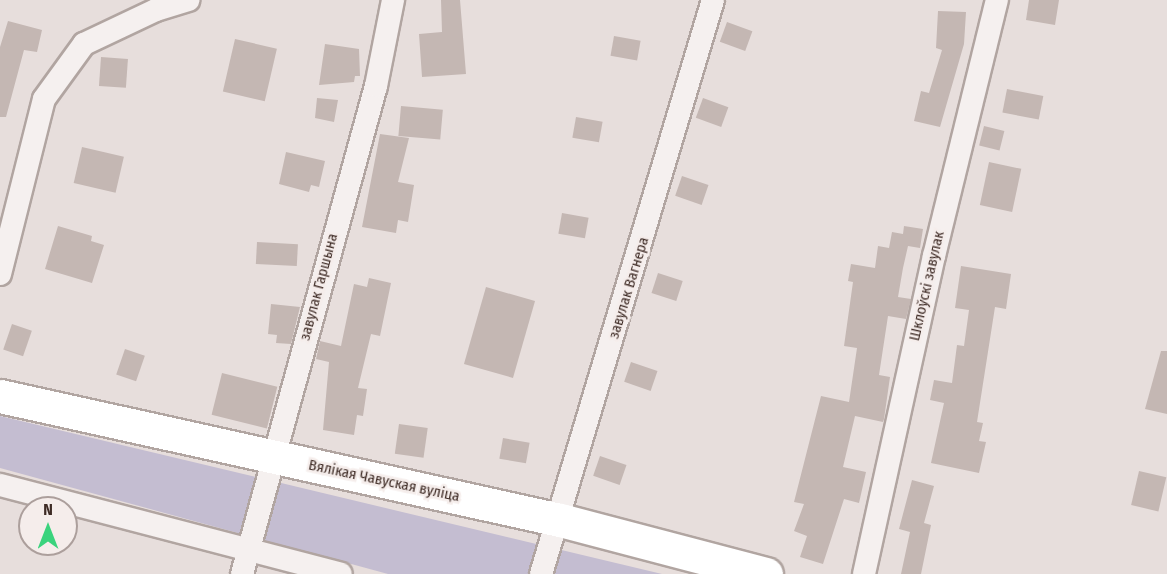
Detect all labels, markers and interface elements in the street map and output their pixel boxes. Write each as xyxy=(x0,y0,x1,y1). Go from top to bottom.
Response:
street label: Шклоўскі завулак xyxy=(906,229,948,343)
street label: завулак Гаршына xyxy=(296,231,342,343)
street label: завулак Вагнера xyxy=(605,235,653,341)
street label: Вялікая Чавуская вуліца xyxy=(307,456,461,506)
north arrow xyxy=(18,496,78,556)
text: N xyxy=(43,500,53,519)

